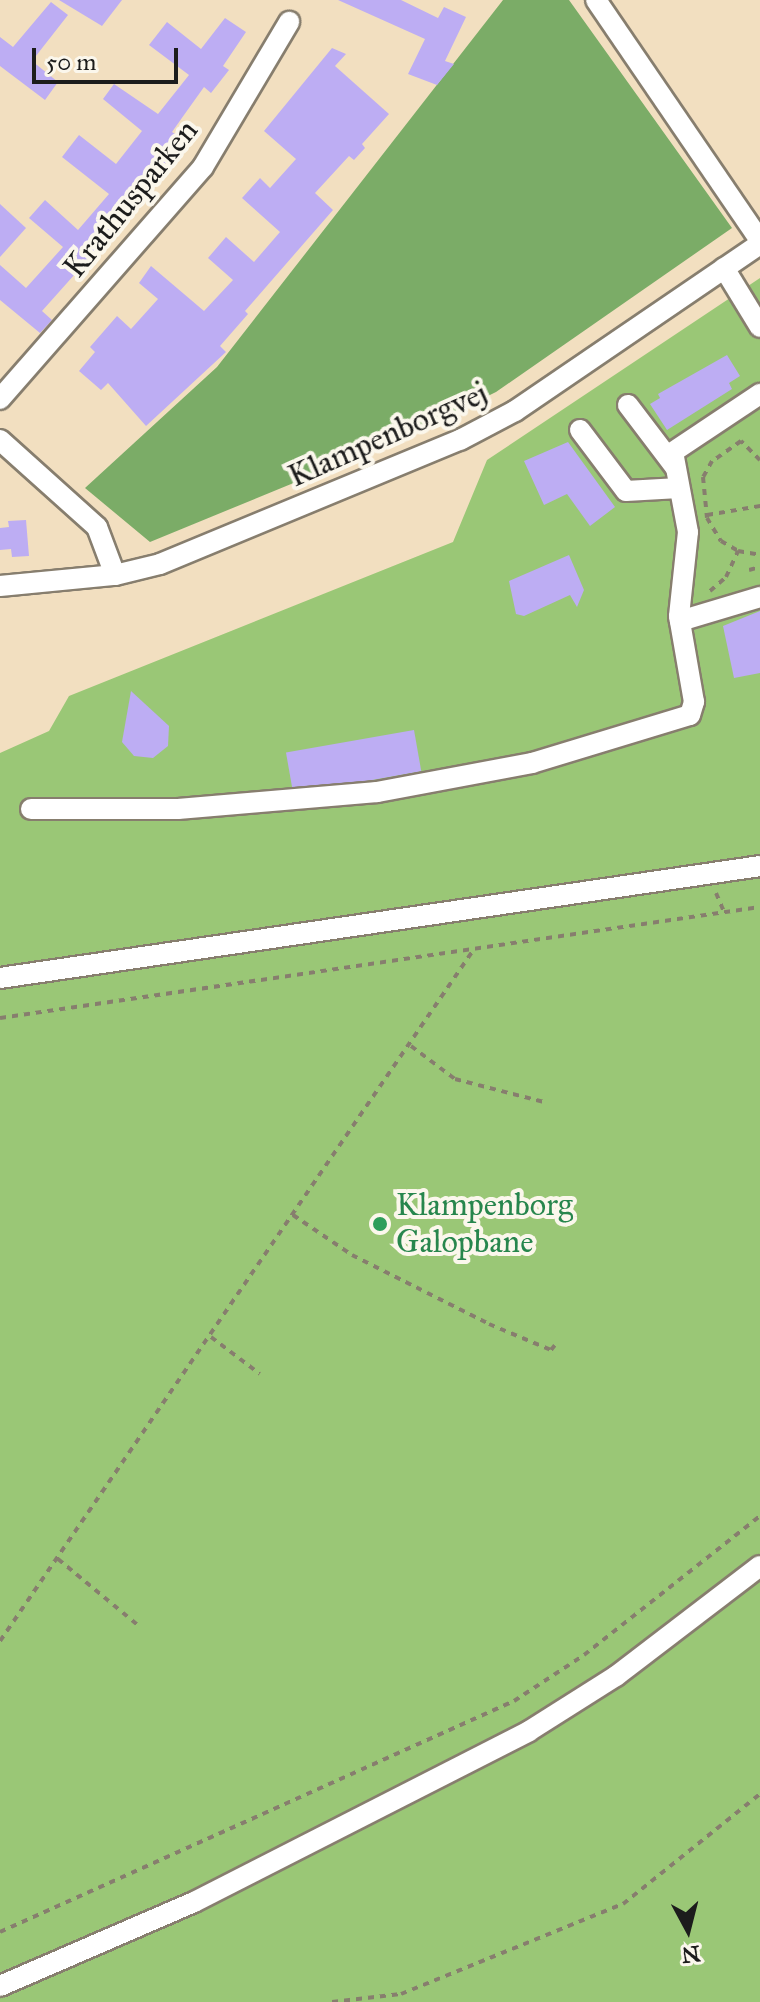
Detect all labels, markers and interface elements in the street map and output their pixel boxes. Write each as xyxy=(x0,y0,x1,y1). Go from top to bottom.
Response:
scale bar xyxy=(36,32,182,82)
text: 50 m xyxy=(46,47,96,77)
street label: Krathusparken xyxy=(56,112,206,286)
street label: Klampenborgvej xyxy=(283,374,493,496)
place label: Klampenborg Galopbane xyxy=(396,1187,573,1262)
marker: Klampenborg Galopbane xyxy=(371,1215,389,1233)
north arrow xyxy=(648,1890,728,1970)
text: N xyxy=(680,1940,702,1969)

